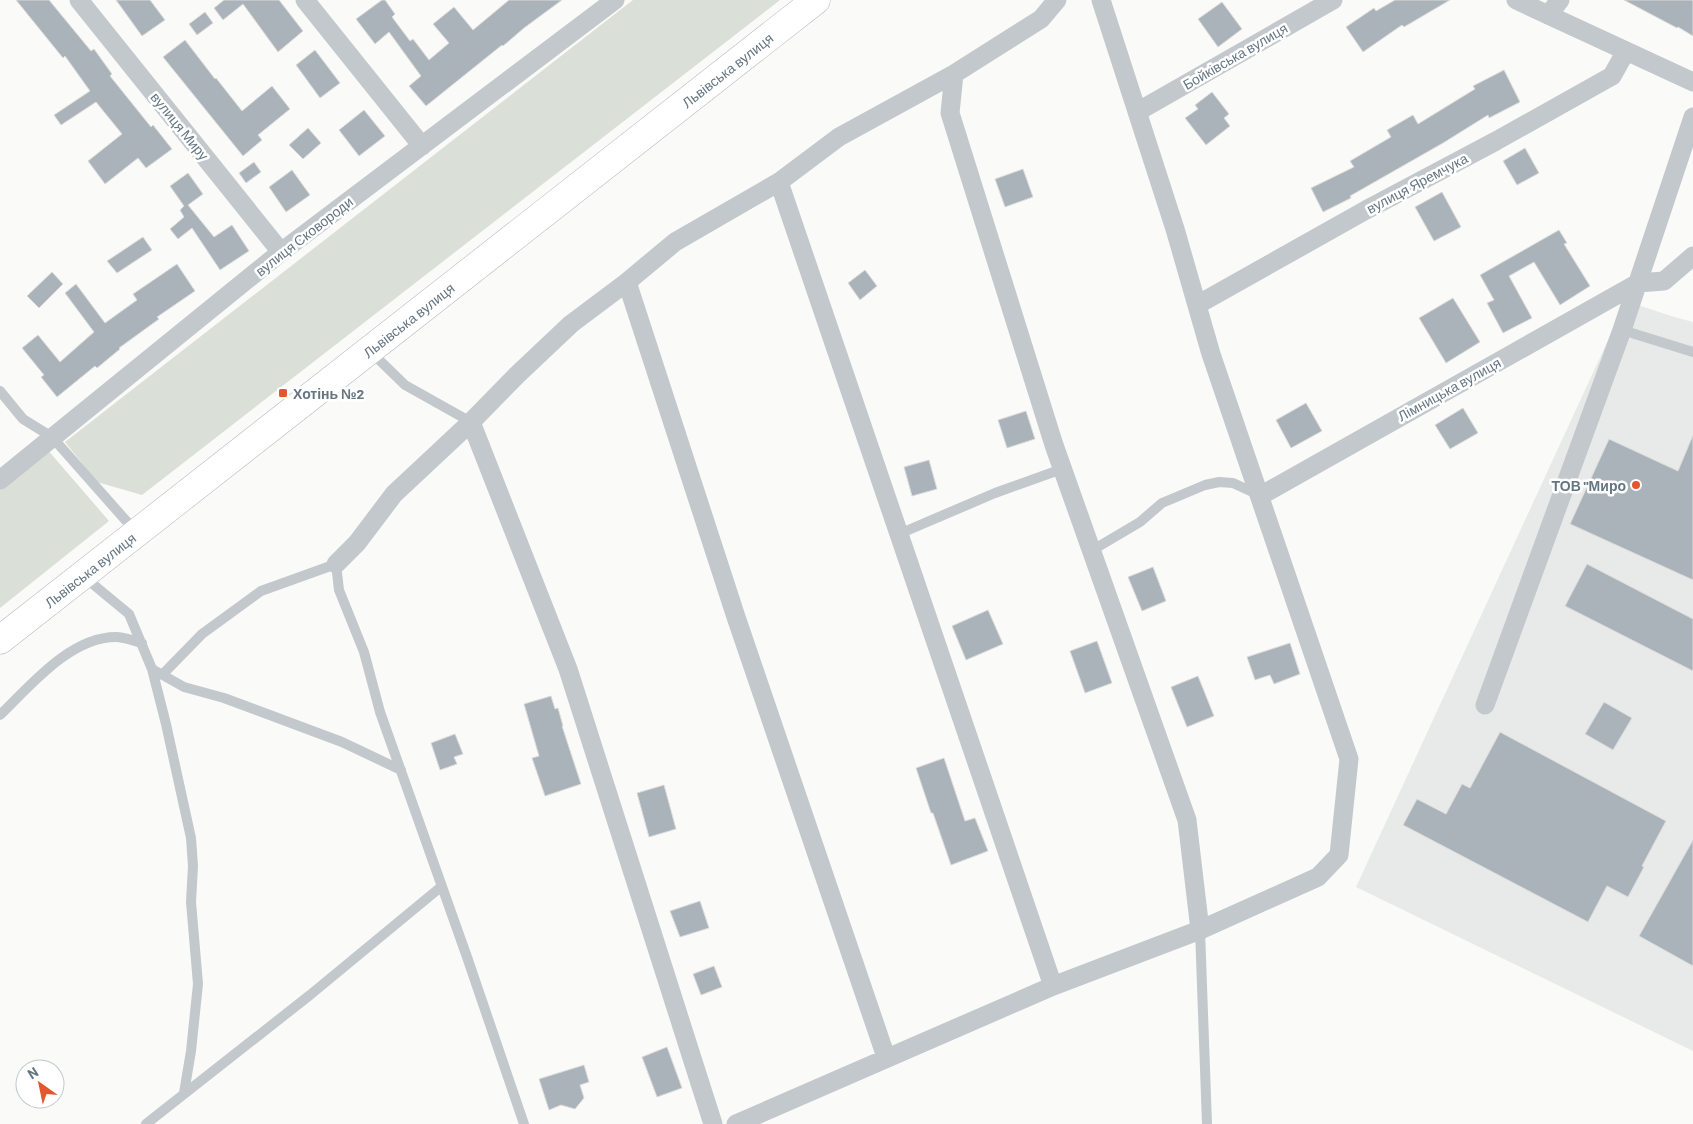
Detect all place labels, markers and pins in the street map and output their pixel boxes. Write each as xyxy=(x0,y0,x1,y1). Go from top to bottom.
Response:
place label: Хотінь №2 xyxy=(293,385,365,402)
marker: Хотінь №2 xyxy=(277,387,289,399)
place label: ТОВ "Миро xyxy=(1552,477,1626,494)
marker: ТОВ "Миро xyxy=(1630,479,1642,491)

